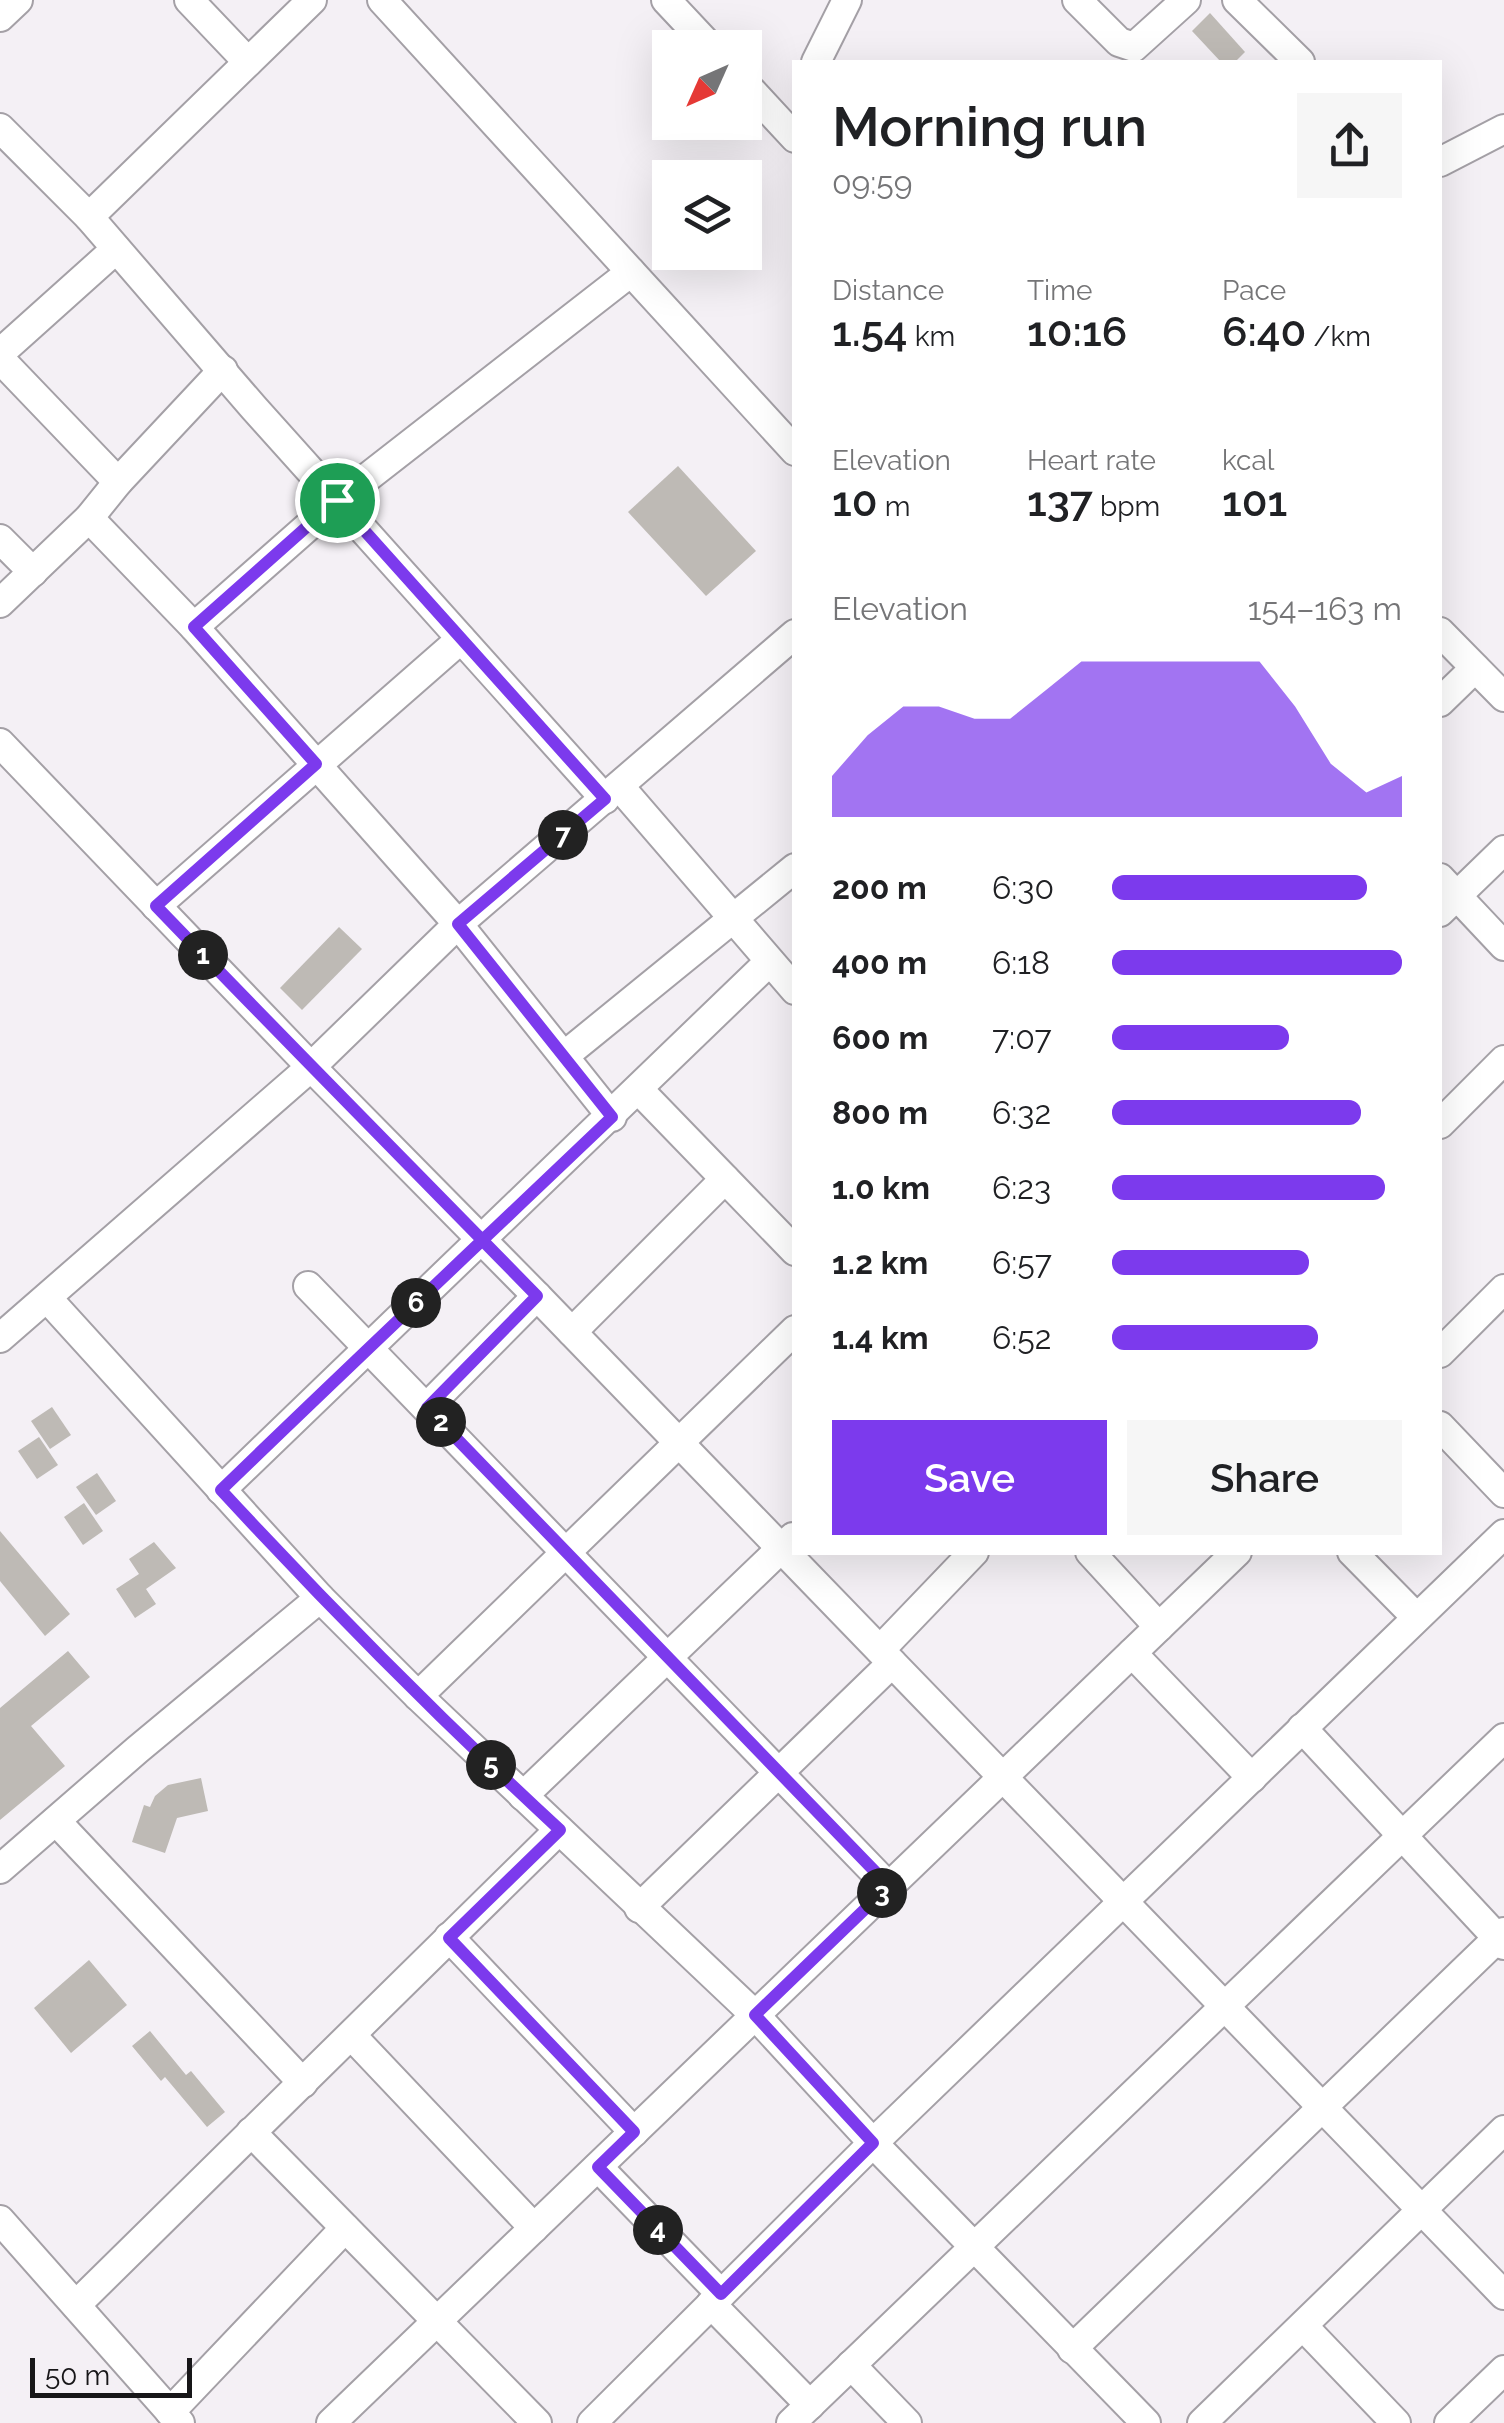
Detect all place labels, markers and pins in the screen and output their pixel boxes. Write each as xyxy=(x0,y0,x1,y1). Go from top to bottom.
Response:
pin xyxy=(295,458,380,543)
pin: 7 xyxy=(538,810,588,860)
pin: 1 xyxy=(178,930,228,980)
pin: 6 xyxy=(391,1278,441,1328)
pin: 2 xyxy=(416,1397,466,1447)
pin: 5 xyxy=(466,1740,516,1790)
pin: 3 xyxy=(857,1868,907,1918)
pin: 4 xyxy=(633,2205,683,2255)

